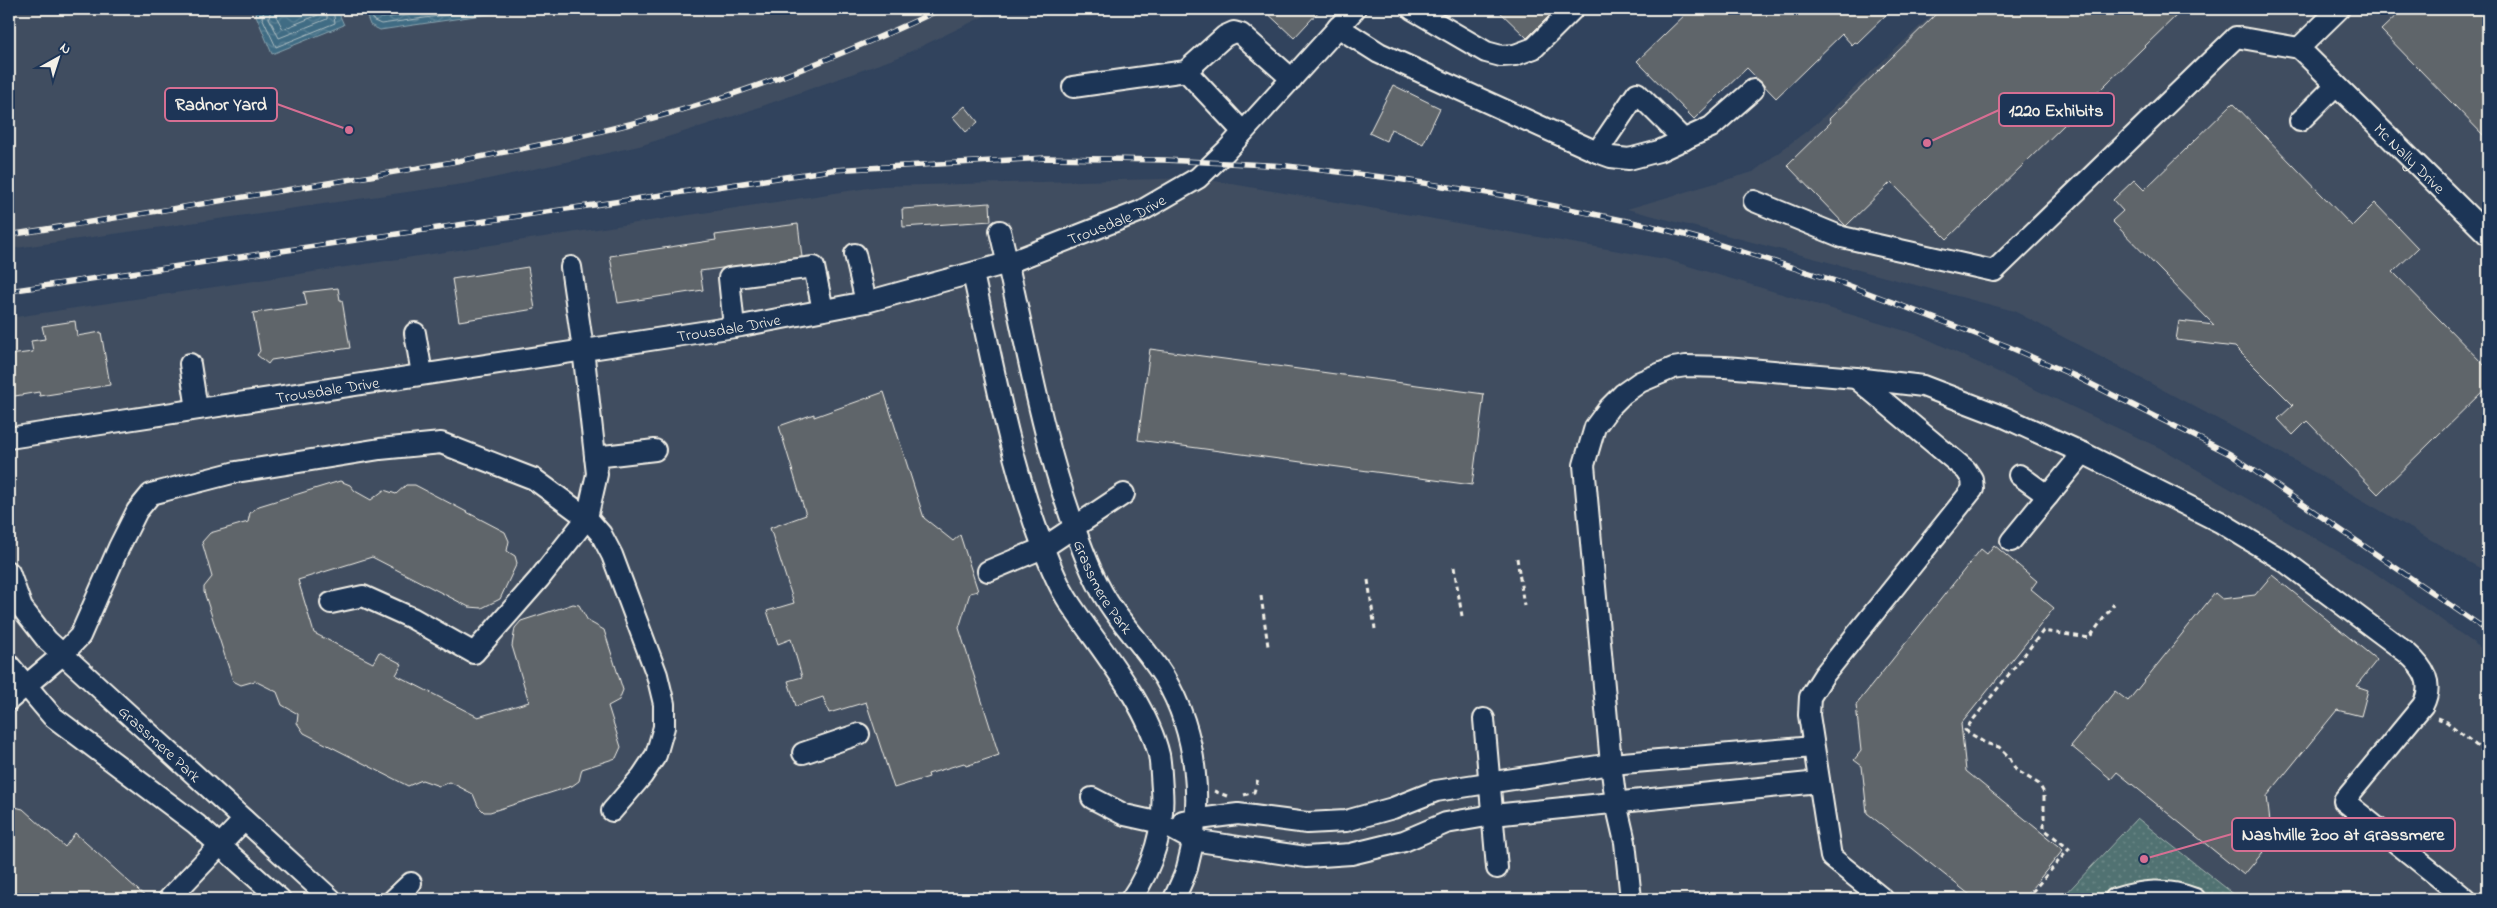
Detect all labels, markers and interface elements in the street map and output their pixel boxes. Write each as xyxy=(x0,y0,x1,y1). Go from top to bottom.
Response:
north arrow xyxy=(32,32,82,82)
text: N xyxy=(55,38,76,60)
callout: Radnor Yard xyxy=(165,88,277,121)
text: Radnor Yard xyxy=(175,93,268,119)
callout: 1220 Exhibits xyxy=(1999,93,2114,126)
text: 1220 Exhibits xyxy=(2009,99,2103,125)
street label: Mc Nally Drive xyxy=(2367,118,2450,201)
street label: Trousdale Drive xyxy=(1065,189,1172,253)
street label: Trousdale Drive xyxy=(675,309,784,350)
street label: Trousdale Drive xyxy=(274,371,382,411)
street label: Grassmere Park xyxy=(1066,537,1138,641)
street label: Grassmere Park xyxy=(112,701,206,789)
callout: Nashville Zoo at Grassmere xyxy=(2232,818,2455,851)
text: Nashville Zoo at Grassmere xyxy=(2242,823,2445,849)

